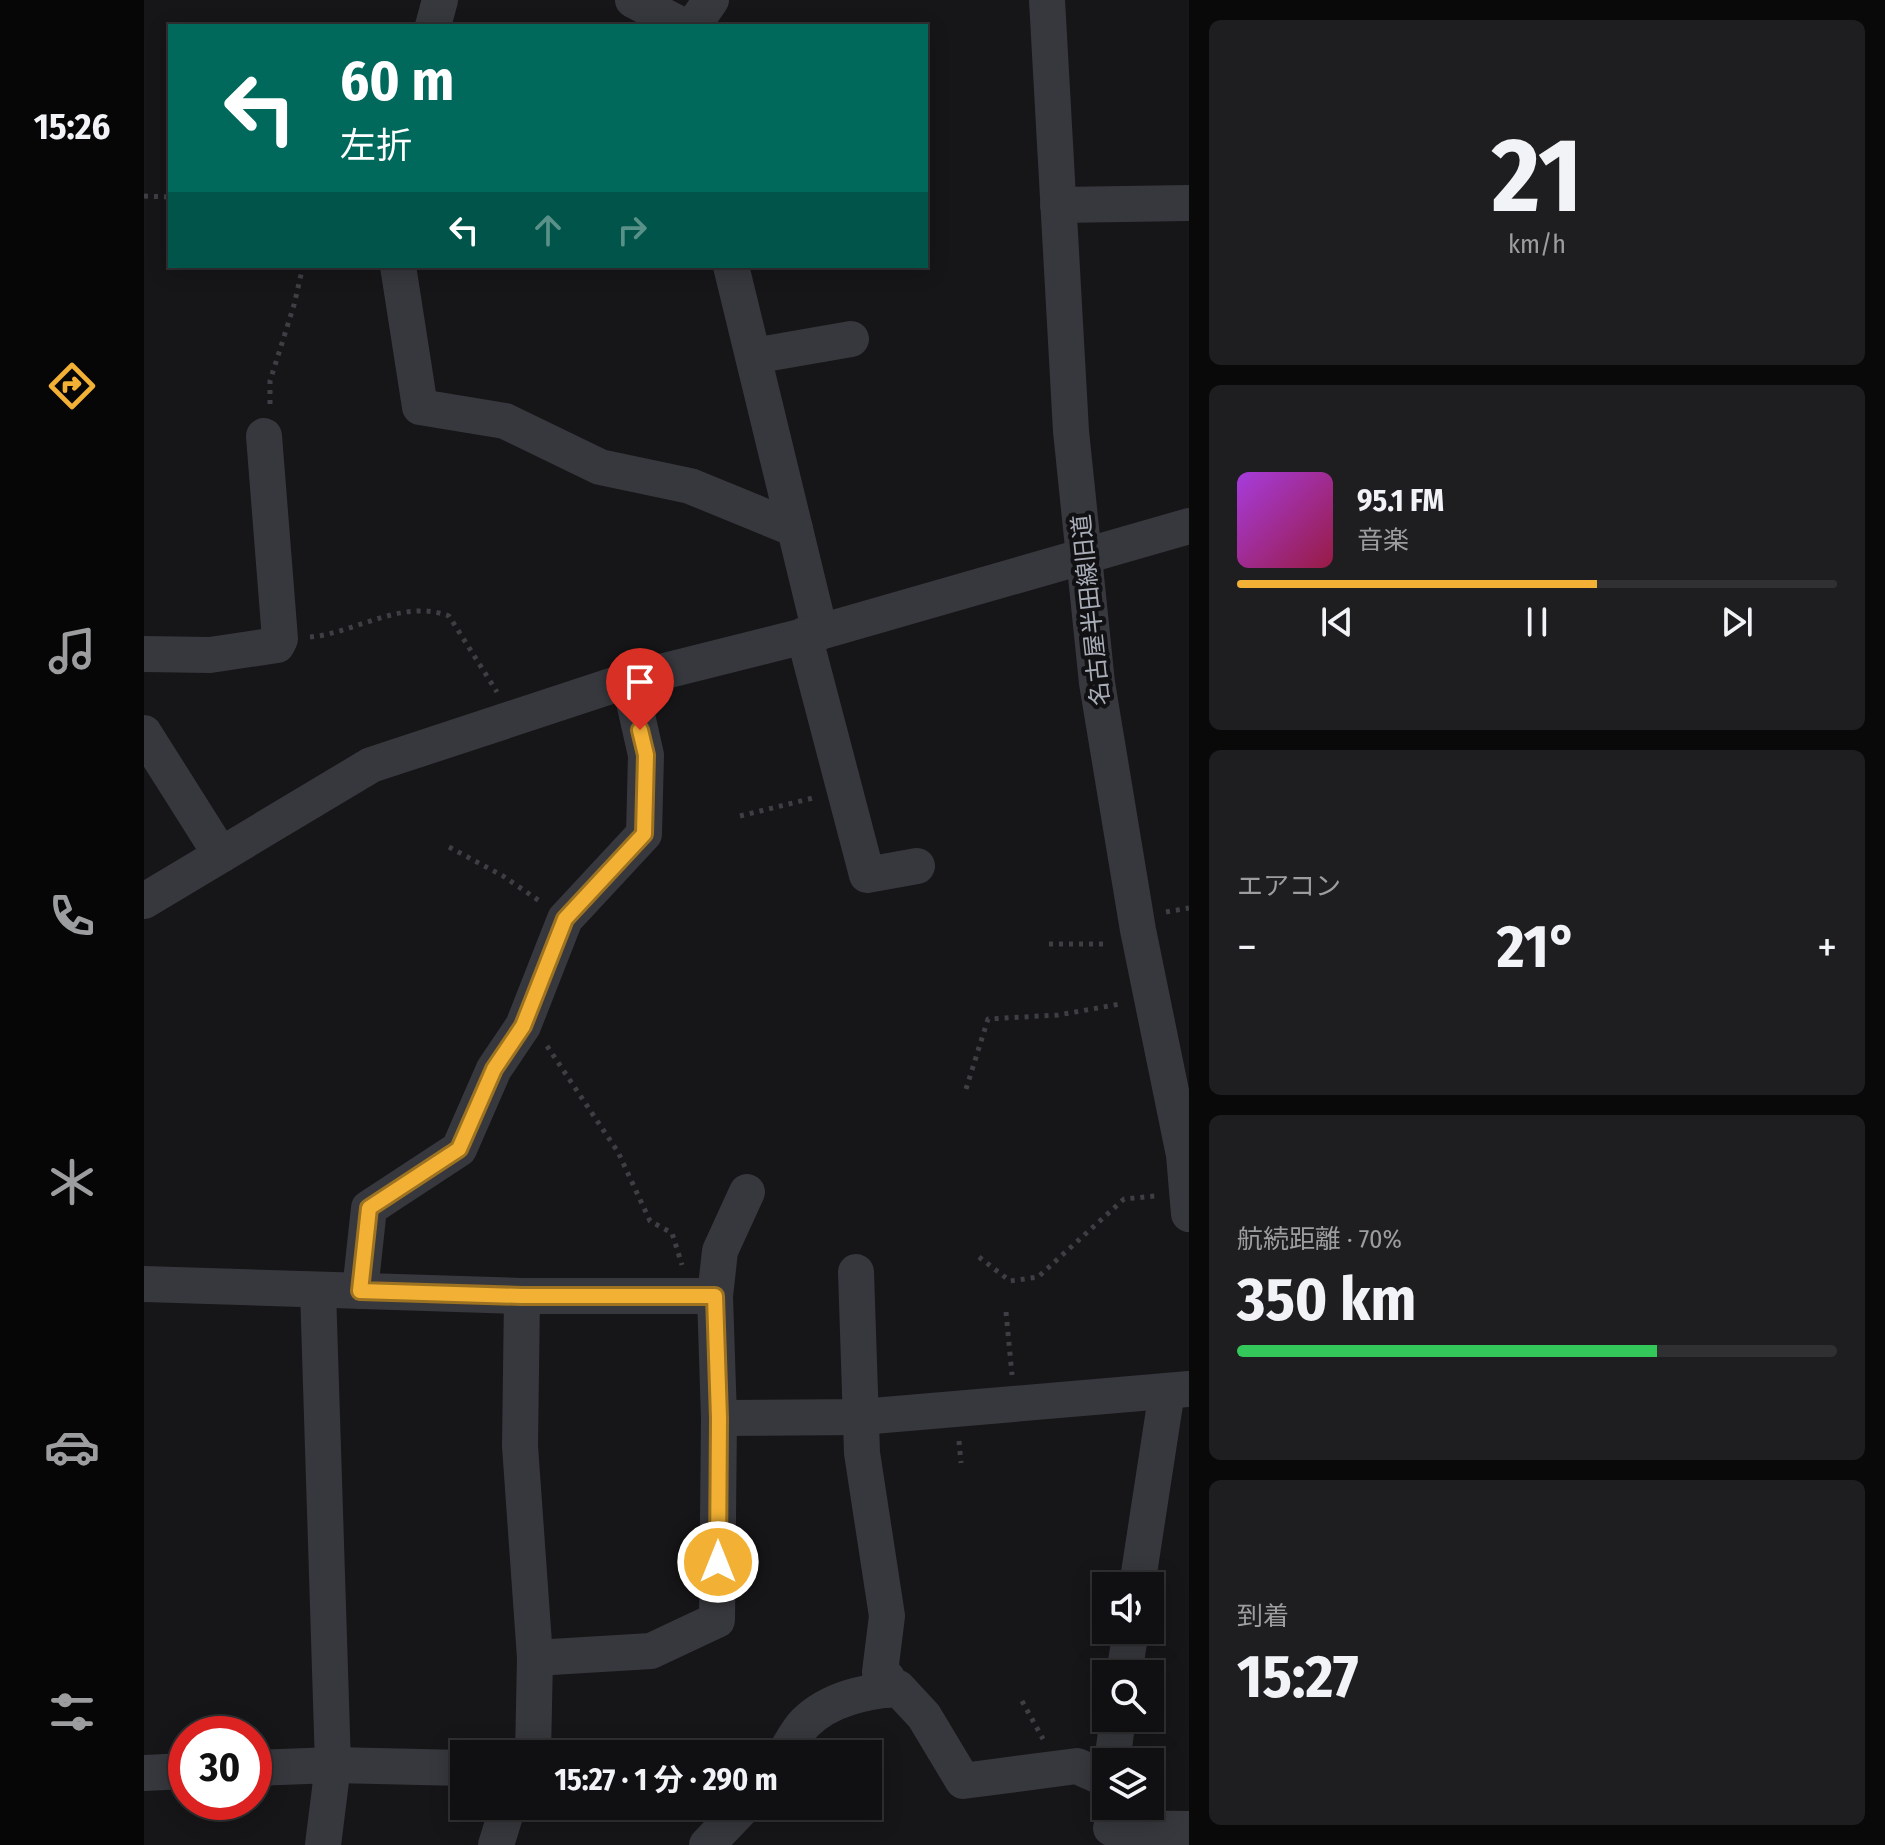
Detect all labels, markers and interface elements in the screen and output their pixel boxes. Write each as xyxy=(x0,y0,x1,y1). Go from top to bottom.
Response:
text: 60 m xyxy=(340,48,454,115)
icon: left xyxy=(208,56,312,160)
text: 15:26 xyxy=(34,105,110,149)
text: 21 xyxy=(1492,114,1582,239)
text: 左折 xyxy=(340,124,412,168)
icon: left xyxy=(442,208,486,252)
icon: ahead xyxy=(526,208,570,252)
icon: right xyxy=(610,208,654,252)
text: km/h xyxy=(1508,229,1566,260)
icon: directions xyxy=(44,358,100,414)
text: 95.1 FM xyxy=(1357,483,1444,519)
street label: 名古屋半田線旧道 xyxy=(1067,513,1115,707)
text: 音楽 xyxy=(1357,525,1409,556)
icon: previous xyxy=(1315,600,1359,644)
icon: pause xyxy=(1515,600,1559,644)
icon: next xyxy=(1715,600,1759,644)
icon: music xyxy=(44,623,100,679)
pin xyxy=(606,648,674,730)
icon: arrive xyxy=(618,660,662,704)
text: エアコン xyxy=(1237,871,1341,902)
icon: phone xyxy=(44,888,100,944)
text: 21° xyxy=(1497,911,1577,983)
text: − xyxy=(1237,921,1257,974)
text: + xyxy=(1817,921,1837,974)
icon: climate xyxy=(44,1154,100,1210)
text: 航続距離 · 70% xyxy=(1237,1224,1402,1255)
text: 350 km xyxy=(1237,1264,1416,1336)
icon: car xyxy=(44,1419,100,1475)
position arrow xyxy=(676,1520,760,1604)
map controls xyxy=(1092,1572,1164,1820)
button: sound xyxy=(1092,1572,1164,1644)
text: 到着 xyxy=(1237,1601,1289,1632)
text: 15:27 xyxy=(1237,1641,1359,1713)
button: search xyxy=(1092,1660,1164,1732)
icon: filters xyxy=(44,1684,100,1740)
speed limit sign: 30 xyxy=(168,1716,272,1820)
button: layers xyxy=(1092,1748,1164,1820)
text: 15:27 · 1 分 · 290 m xyxy=(554,1762,778,1798)

